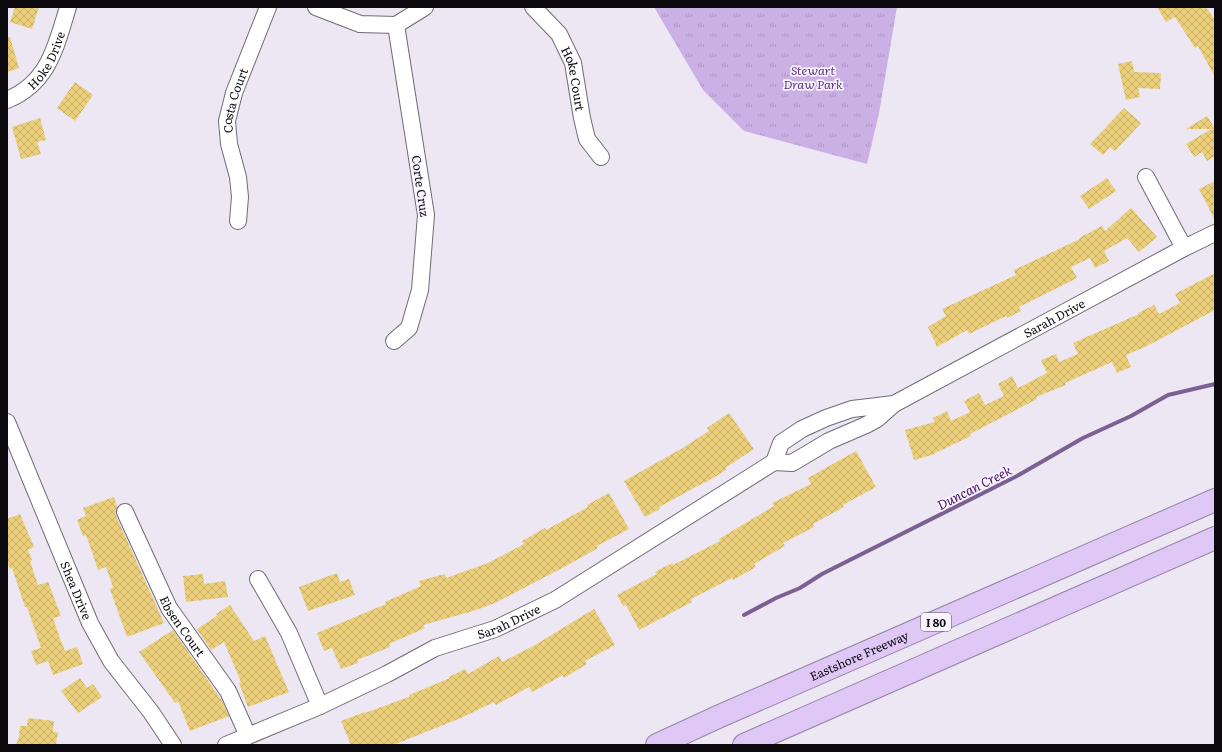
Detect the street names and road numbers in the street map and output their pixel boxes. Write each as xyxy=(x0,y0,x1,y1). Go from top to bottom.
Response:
street label: Hoke Drive xyxy=(23,29,69,93)
street label: Hoke Court xyxy=(557,43,590,112)
street label: Costa Court xyxy=(218,65,252,134)
street label: Corte Cruz xyxy=(408,154,434,218)
street label: Sarah Drive xyxy=(1020,294,1088,342)
street label: Shea Drive xyxy=(56,558,97,622)
street label: Ebsen Court xyxy=(156,593,210,660)
street label: Sarah Drive xyxy=(475,599,543,643)
road number: I 80 xyxy=(921,613,951,631)
street label: Eastshore Freeway xyxy=(807,626,911,685)

